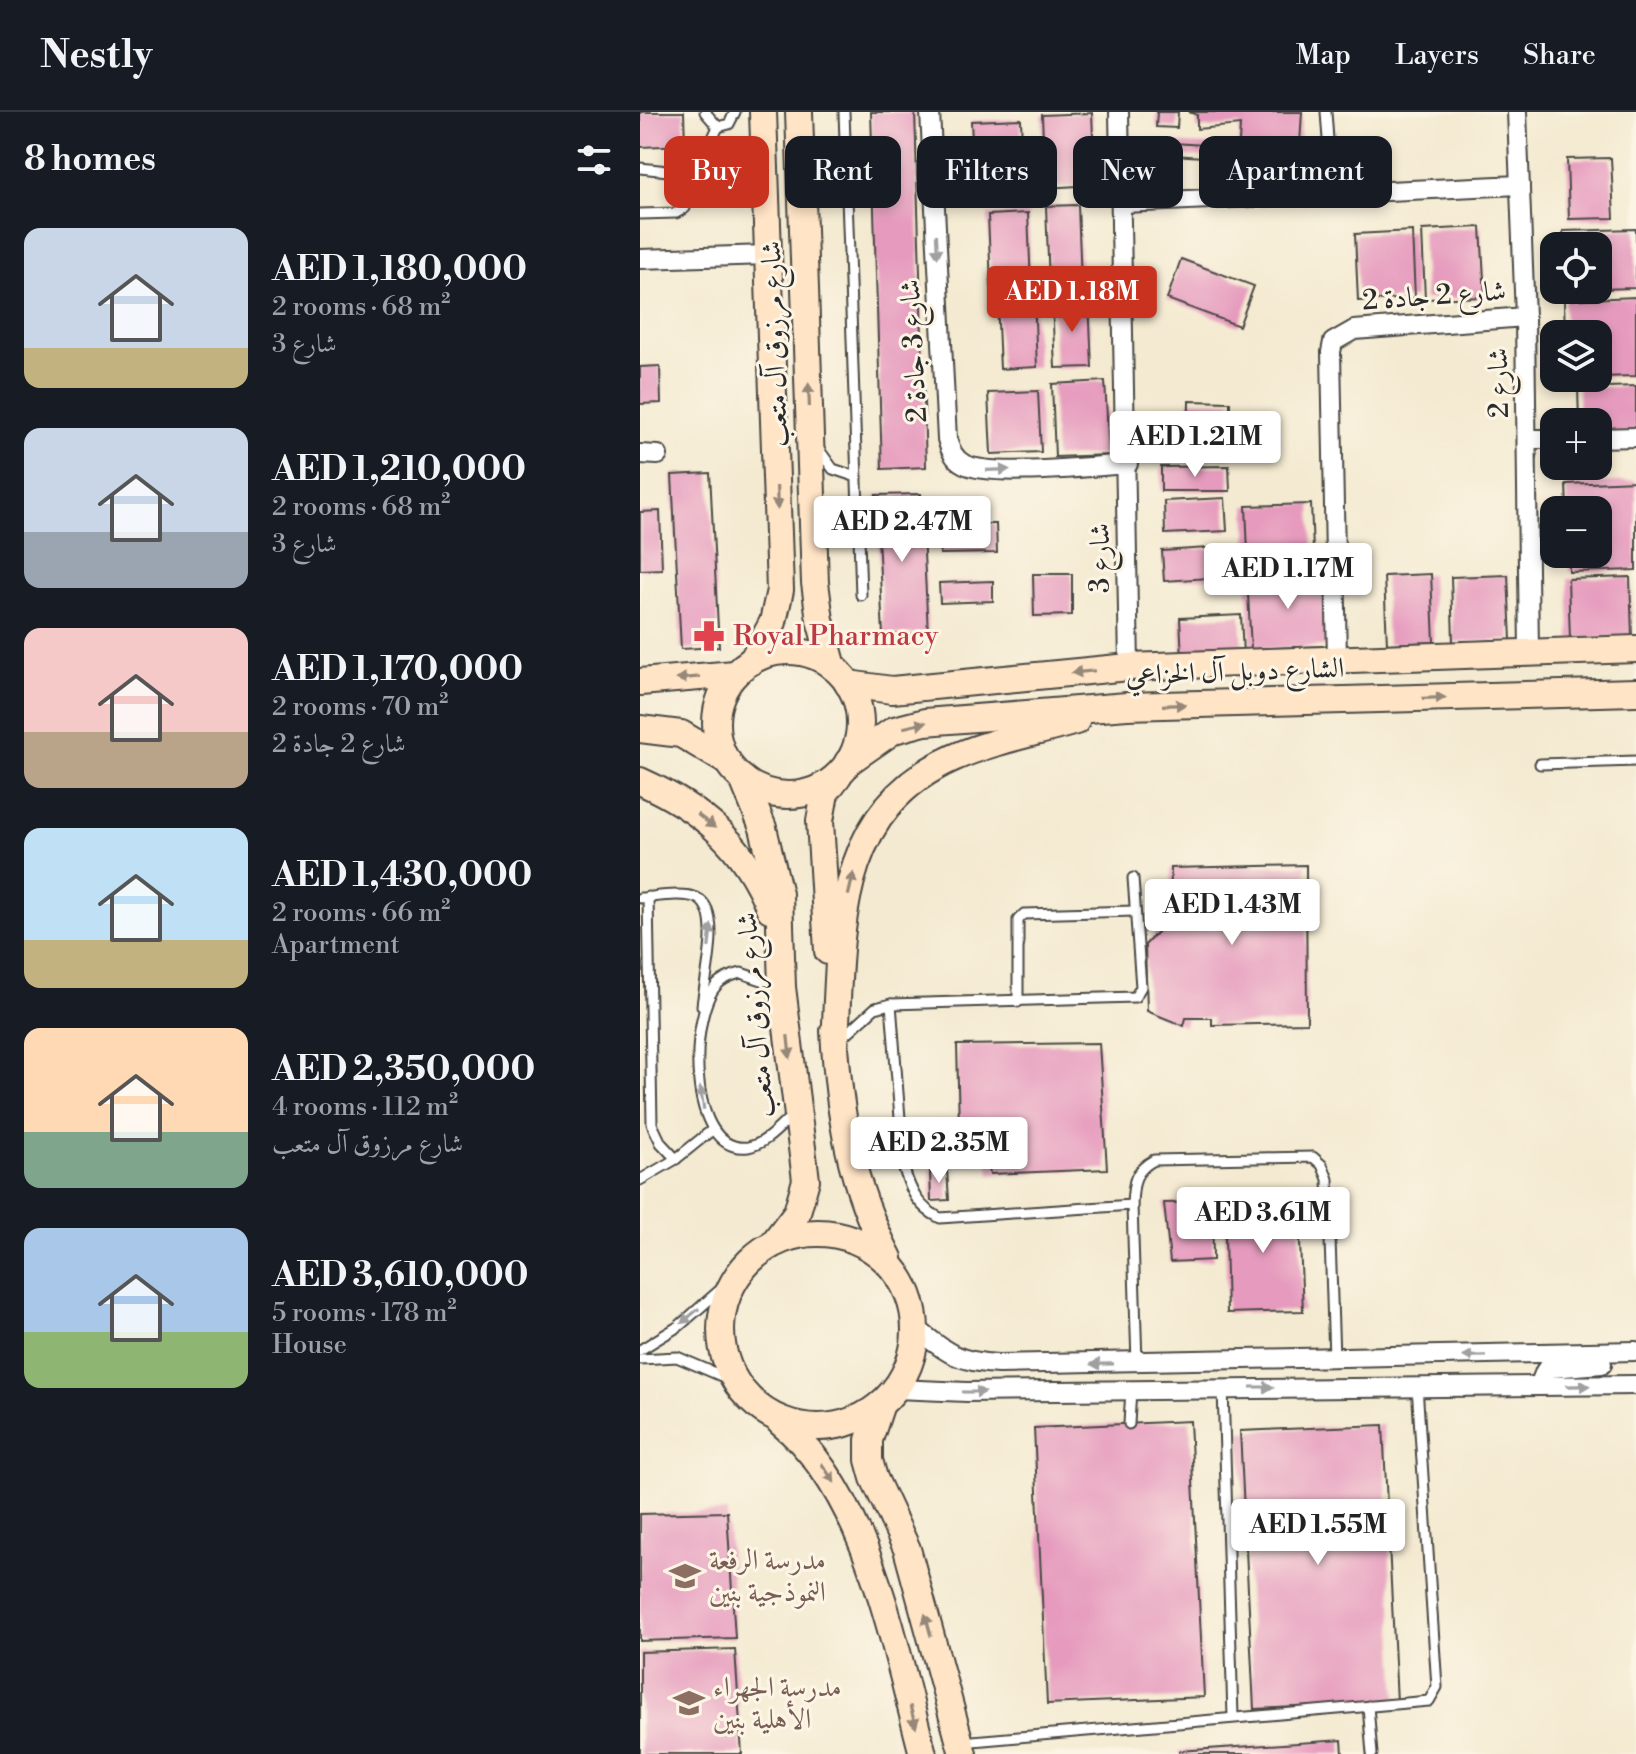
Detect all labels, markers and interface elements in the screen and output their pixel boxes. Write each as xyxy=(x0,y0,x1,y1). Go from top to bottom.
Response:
text: Nestly xyxy=(40,32,153,79)
text: Map xyxy=(1296,38,1351,73)
text: Layers xyxy=(1395,38,1479,73)
text: Share xyxy=(1523,38,1596,73)
chip: Buy xyxy=(664,136,769,208)
chip: Rent xyxy=(785,136,901,208)
chip: Filters xyxy=(917,136,1057,208)
chip: New xyxy=(1073,136,1183,208)
chip: Apartment xyxy=(1199,136,1392,208)
icon: filters xyxy=(572,138,616,182)
text: 8 homes xyxy=(24,139,156,181)
map controls xyxy=(1540,232,1612,568)
button: locate xyxy=(1540,232,1612,304)
one-way arrow xyxy=(930,234,943,259)
street label: شارع مرزوق آل متعب xyxy=(754,240,801,448)
text: AED 1,180,000 xyxy=(272,249,527,291)
icon: home xyxy=(88,260,184,356)
pin: AED 1.18M xyxy=(980,266,1164,334)
street label: شارع 2 جادة 2 xyxy=(1361,274,1507,323)
text: AED 1.18M xyxy=(1005,276,1139,308)
street label: شارع 3 جادة 2 xyxy=(893,278,940,424)
text: 2 rooms · 68 m² xyxy=(272,291,450,323)
button: layers xyxy=(1540,320,1612,392)
text: شارع 3 xyxy=(272,328,337,360)
street label: شارع 2 xyxy=(1481,347,1522,418)
one-way arrow xyxy=(802,382,815,407)
button: + xyxy=(1540,408,1612,480)
pin: AED 1.21M xyxy=(1103,411,1287,479)
text: AED 1.21M xyxy=(1128,421,1262,453)
text: AED 1,210,000 xyxy=(272,449,526,491)
icon: home xyxy=(88,460,184,556)
one-way arrow xyxy=(986,463,1011,476)
one-way arrow xyxy=(770,486,783,511)
text: 2 rooms · 68 m² xyxy=(272,491,450,523)
pin: AED 2.47M xyxy=(810,496,994,564)
button: − xyxy=(1540,496,1612,568)
text: AED 2.47M xyxy=(832,506,972,538)
street label: شارع 3 xyxy=(1083,523,1123,593)
text: شارع 3 xyxy=(272,528,337,560)
pin: AED 1.17M xyxy=(1196,543,1380,611)
text: AED 1.17M xyxy=(1222,553,1354,585)
pharmacy icon: Royal Pharmacy xyxy=(692,619,726,653)
place label: Royal Pharmacy xyxy=(733,619,939,654)
text: AED 1,170,000 xyxy=(272,649,523,691)
street label: الشارع دوبل آل الخزاعي xyxy=(1125,651,1345,698)
icon: home xyxy=(88,660,184,756)
one-way arrow xyxy=(1070,665,1095,678)
one-way arrow xyxy=(675,671,700,684)
text: 2 rooms · 70 m² xyxy=(272,691,448,723)
one-way arrow xyxy=(1422,692,1447,704)
one-way arrow xyxy=(1162,699,1187,711)
one-way arrow xyxy=(903,718,928,731)
text: شارع 2 جادة 2 xyxy=(272,728,406,760)
one-way arrow xyxy=(696,813,717,829)
text: AED 1,430,000 xyxy=(272,855,532,897)
icon: home xyxy=(88,860,184,956)
one-way arrow xyxy=(845,871,858,896)
pin: AED 1.43M xyxy=(1140,879,1324,947)
text: AED 1.43M xyxy=(1163,889,1301,921)
text: 2 rooms · 66 m² xyxy=(272,897,450,929)
street label: شارع مرزوق آل متعب xyxy=(730,910,787,1119)
one-way arrow xyxy=(704,923,717,948)
text: Apartment xyxy=(272,929,400,961)
one-way arrow xyxy=(782,1035,795,1060)
text: AED 2,350,000 xyxy=(272,1049,535,1091)
icon: home xyxy=(88,1060,184,1156)
one-way arrow xyxy=(695,1086,708,1111)
text: 4 rooms · 112 m² xyxy=(272,1091,458,1123)
pin: AED 2.35M xyxy=(847,1117,1031,1185)
text: AED 2.35M xyxy=(869,1127,1009,1159)
text: شارع مرزوق آل متعب xyxy=(272,1128,463,1160)
pin: AED 3.61M xyxy=(1171,1187,1355,1255)
text: AED 3.61M xyxy=(1195,1197,1331,1229)
text: AED 3,610,000 xyxy=(272,1255,529,1297)
icon: home xyxy=(88,1260,184,1356)
text: 5 rooms · 178 m² xyxy=(272,1297,457,1329)
one-way arrow xyxy=(681,1307,701,1324)
text: House xyxy=(272,1329,347,1361)
one-way arrow xyxy=(1461,1349,1486,1362)
one-way arrow xyxy=(1089,1357,1114,1370)
one-way arrow xyxy=(1566,1380,1591,1392)
one-way arrow xyxy=(1250,1381,1275,1393)
one-way arrow xyxy=(962,1386,987,1398)
one-way arrow xyxy=(820,1462,835,1483)
pin: AED 1.55M xyxy=(1226,1499,1410,1567)
text: AED 1.55M xyxy=(1249,1509,1387,1541)
place label: مدرسة الرفعة النموذجية بنين xyxy=(709,1543,826,1610)
school or university icon: مدرسة الرفعة النموذجية بنين xyxy=(668,1559,702,1593)
one-way arrow xyxy=(921,1612,933,1637)
place label: مدرسة الجهراء الأهلية بنين xyxy=(713,1670,842,1737)
school or university icon: مدرسة الجهراء الأهلية بنين xyxy=(672,1686,706,1720)
one-way arrow xyxy=(908,1705,920,1730)

